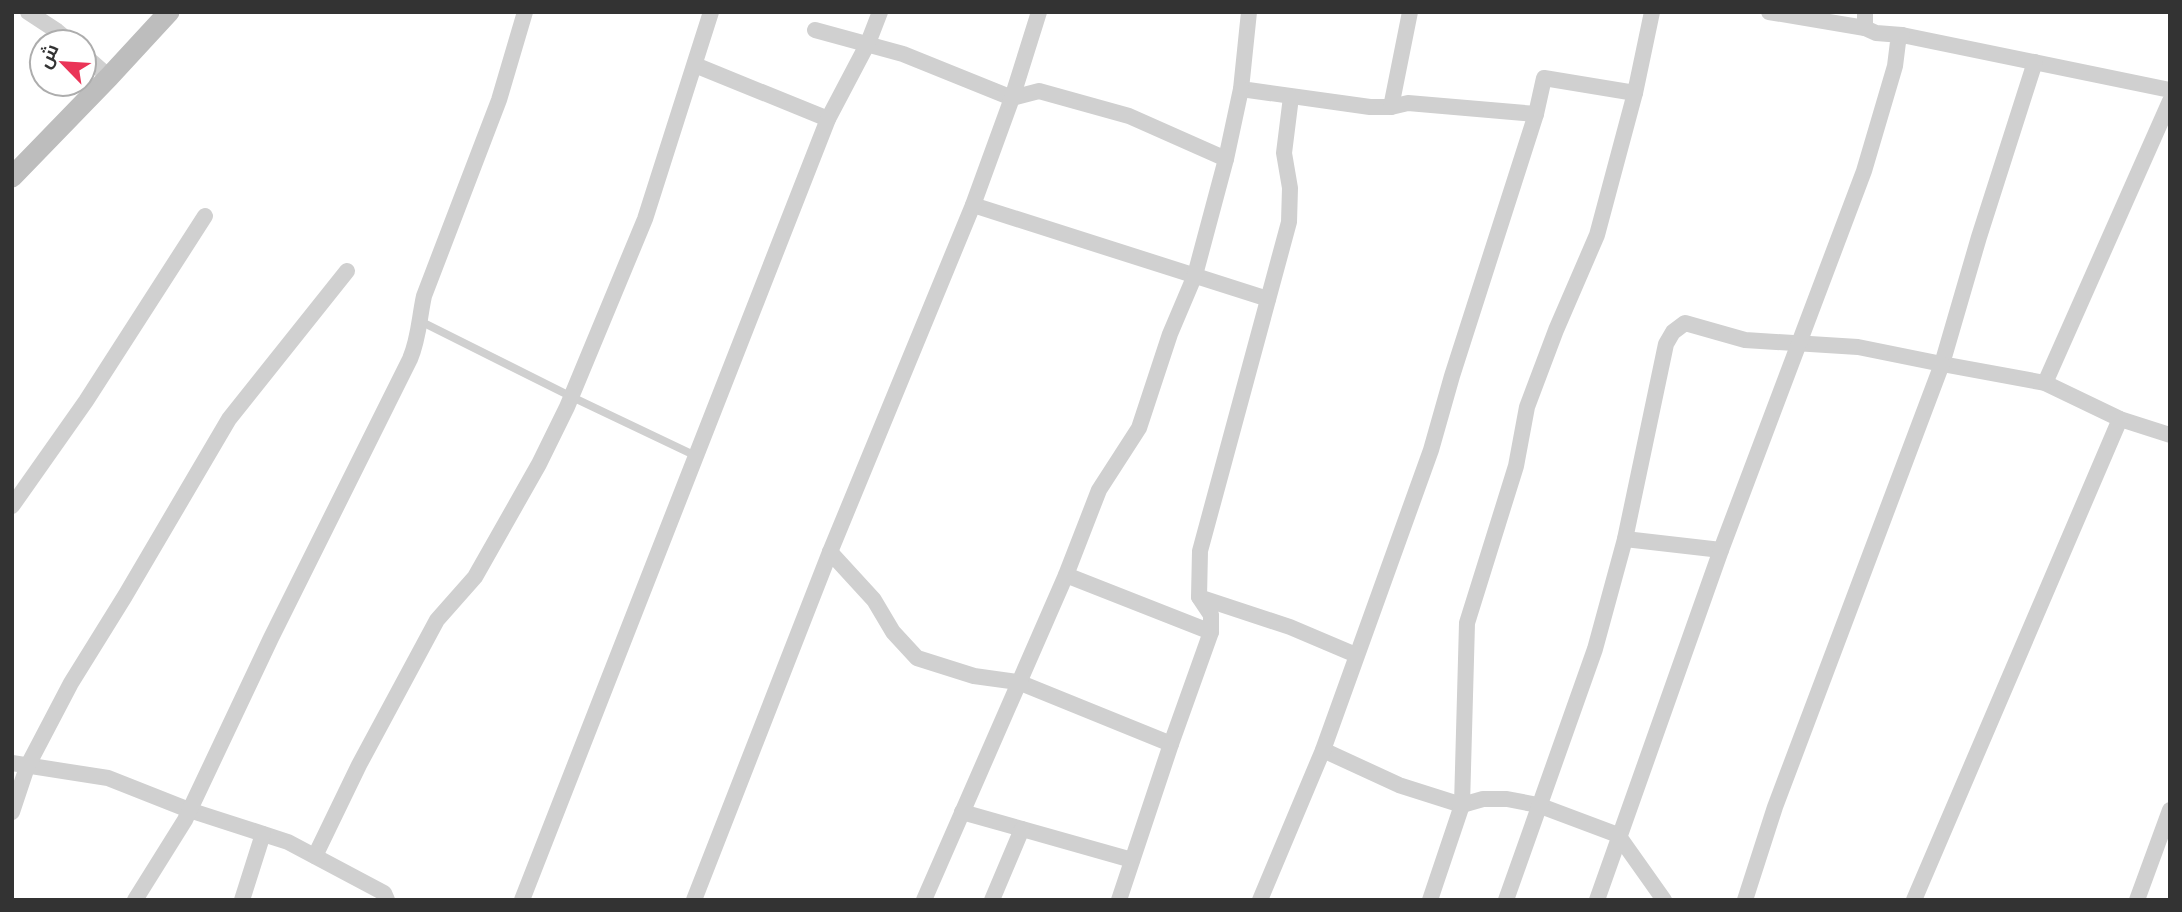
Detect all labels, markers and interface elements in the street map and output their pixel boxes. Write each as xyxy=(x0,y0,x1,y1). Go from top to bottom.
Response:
north arrow xyxy=(28,28,98,98)
text: ش xyxy=(32,40,64,72)

